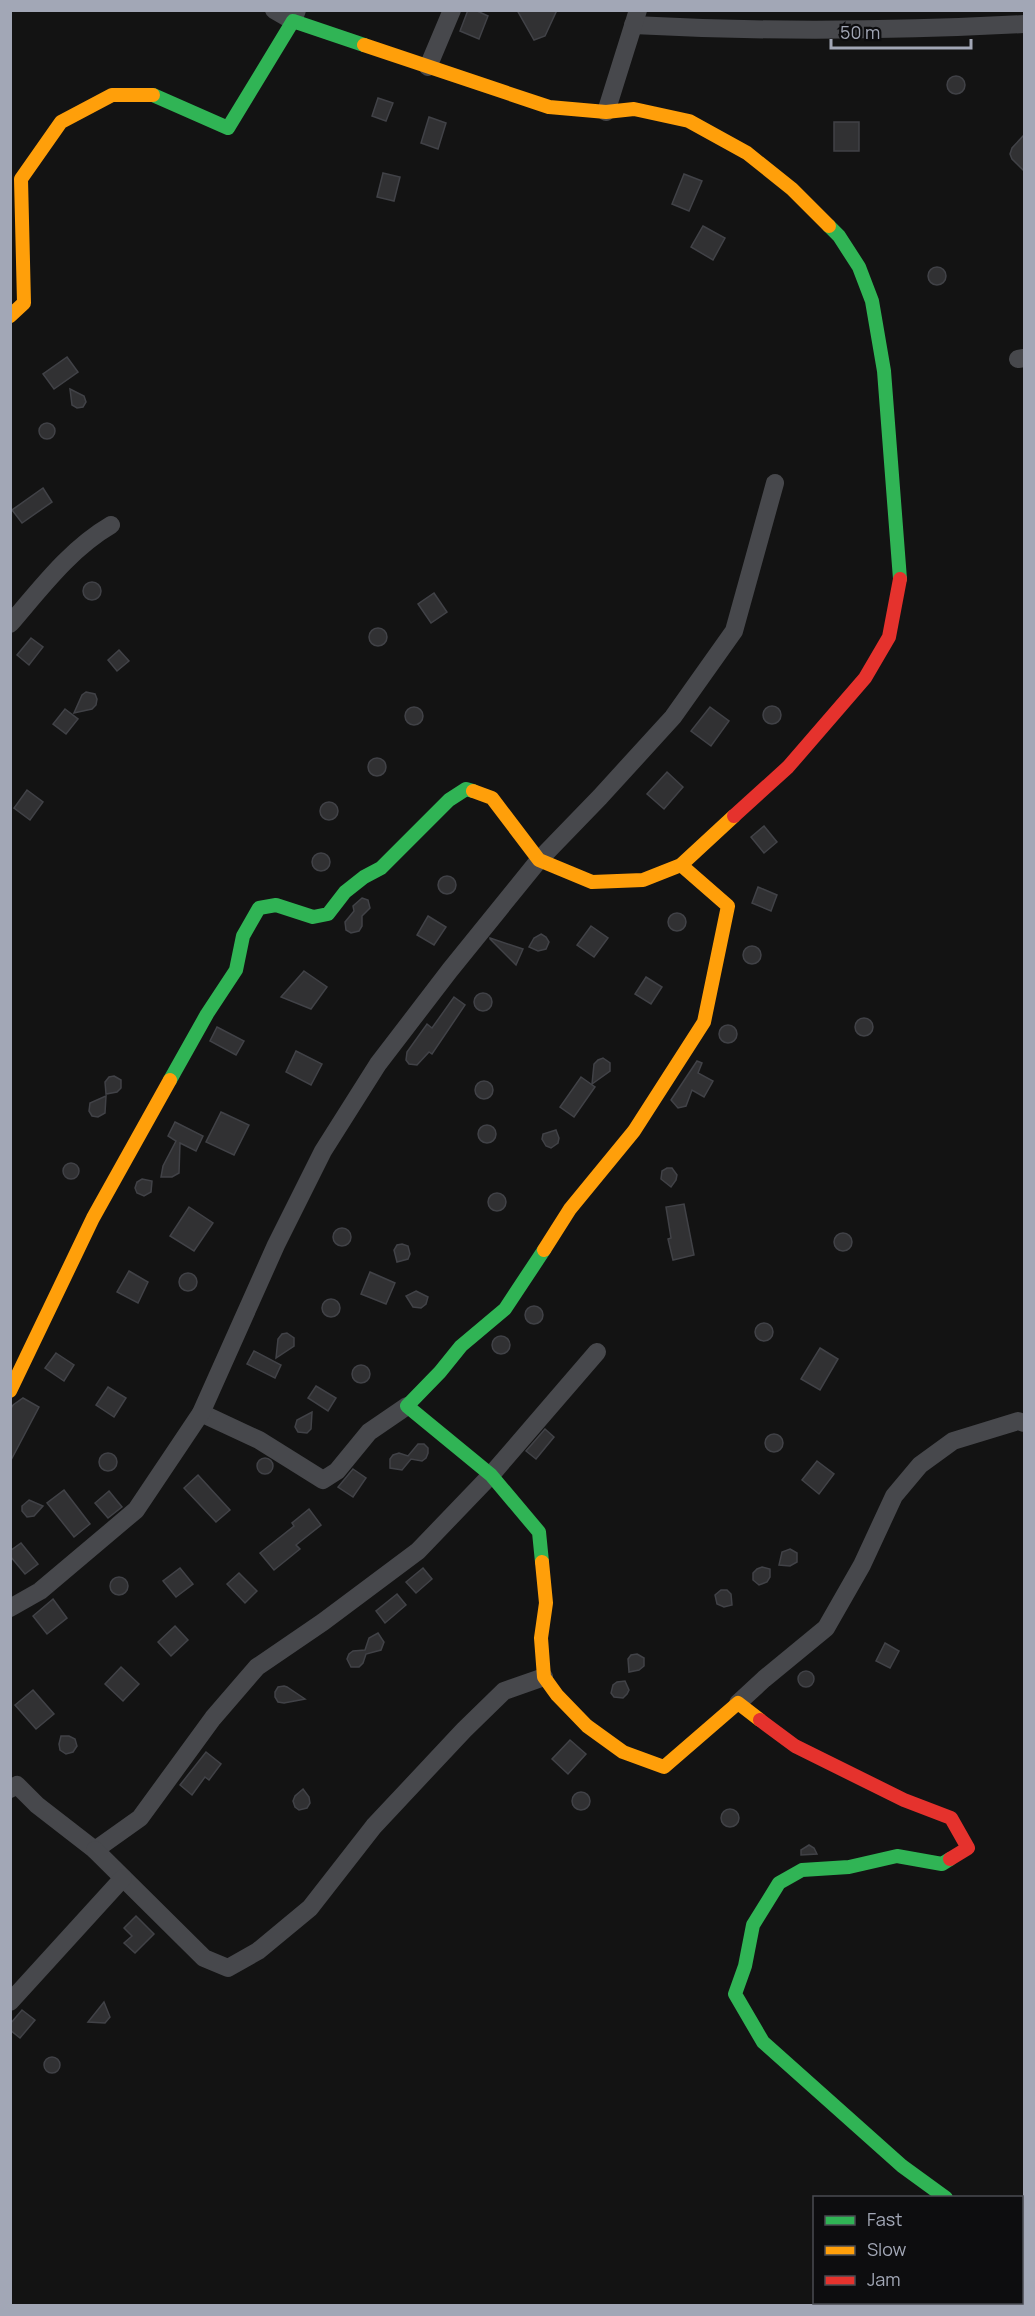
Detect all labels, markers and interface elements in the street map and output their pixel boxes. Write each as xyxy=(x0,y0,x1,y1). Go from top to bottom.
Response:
scale bar xyxy=(831,12,970,50)
text: 50 m xyxy=(840,20,880,44)
legend xyxy=(813,2196,1023,2304)
text: Fast xyxy=(867,2207,902,2231)
text: Slow xyxy=(867,2237,907,2261)
text: Jam xyxy=(867,2267,901,2291)

